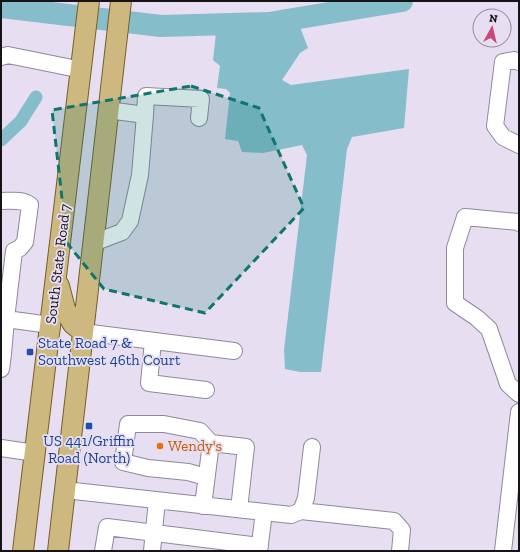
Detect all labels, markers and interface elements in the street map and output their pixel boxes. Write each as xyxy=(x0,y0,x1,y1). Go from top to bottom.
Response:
north arrow xyxy=(472,8,512,48)
text: N xyxy=(488,12,499,26)
street label: South State Road 7 xyxy=(42,203,74,325)
place label: State Road 7 & Southwest 46th Court xyxy=(38,334,181,369)
marker: State Road 7 & Southwest 46th Court xyxy=(25,347,35,357)
marker: US 441/Griffin Road (North) xyxy=(84,421,94,431)
place label: US 441/Griffin Road (North) xyxy=(43,432,135,467)
place label: Wendy's xyxy=(168,437,222,455)
marker: Wendy's xyxy=(155,441,165,451)

